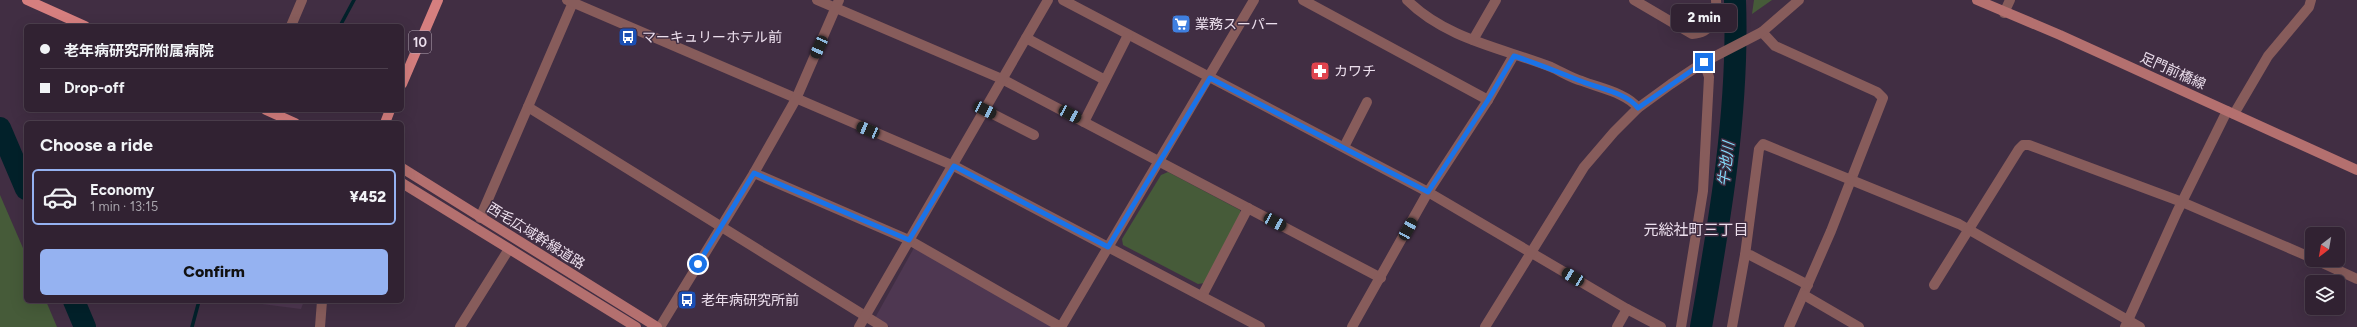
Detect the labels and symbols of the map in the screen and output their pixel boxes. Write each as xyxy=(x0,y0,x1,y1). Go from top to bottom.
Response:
callout: 2 min xyxy=(1671,4,1737,32)
supermarket icon: 業務スーパー xyxy=(1170,13,1192,35)
place label: 業務スーパー xyxy=(1195,16,1279,33)
bus stop icon: マーキュリーホテル前 xyxy=(617,26,639,48)
place label: マーキュリーホテル前 xyxy=(642,29,782,46)
road number: 10 xyxy=(409,31,431,53)
car xyxy=(809,34,829,60)
street label: 足門前橋線 xyxy=(2138,49,2208,93)
route end xyxy=(1695,53,1713,71)
pharmacy icon: カワチ xyxy=(1309,60,1331,82)
place label: カワチ xyxy=(1334,63,1376,80)
car xyxy=(972,99,998,121)
car xyxy=(1057,103,1083,125)
car xyxy=(855,120,881,140)
water label: 牛池川 xyxy=(1714,139,1738,187)
street label: 西毛広域幹線道路 xyxy=(484,199,588,273)
car xyxy=(1262,211,1288,233)
car xyxy=(1397,216,1419,242)
district label: 元総社町三丁目 xyxy=(1643,221,1749,239)
north arrow xyxy=(2305,227,2345,267)
route start xyxy=(689,255,707,273)
car xyxy=(1560,266,1586,288)
bus stop icon: 老年病研究所前 xyxy=(676,289,698,311)
place label: 老年病研究所前 xyxy=(701,292,799,309)

